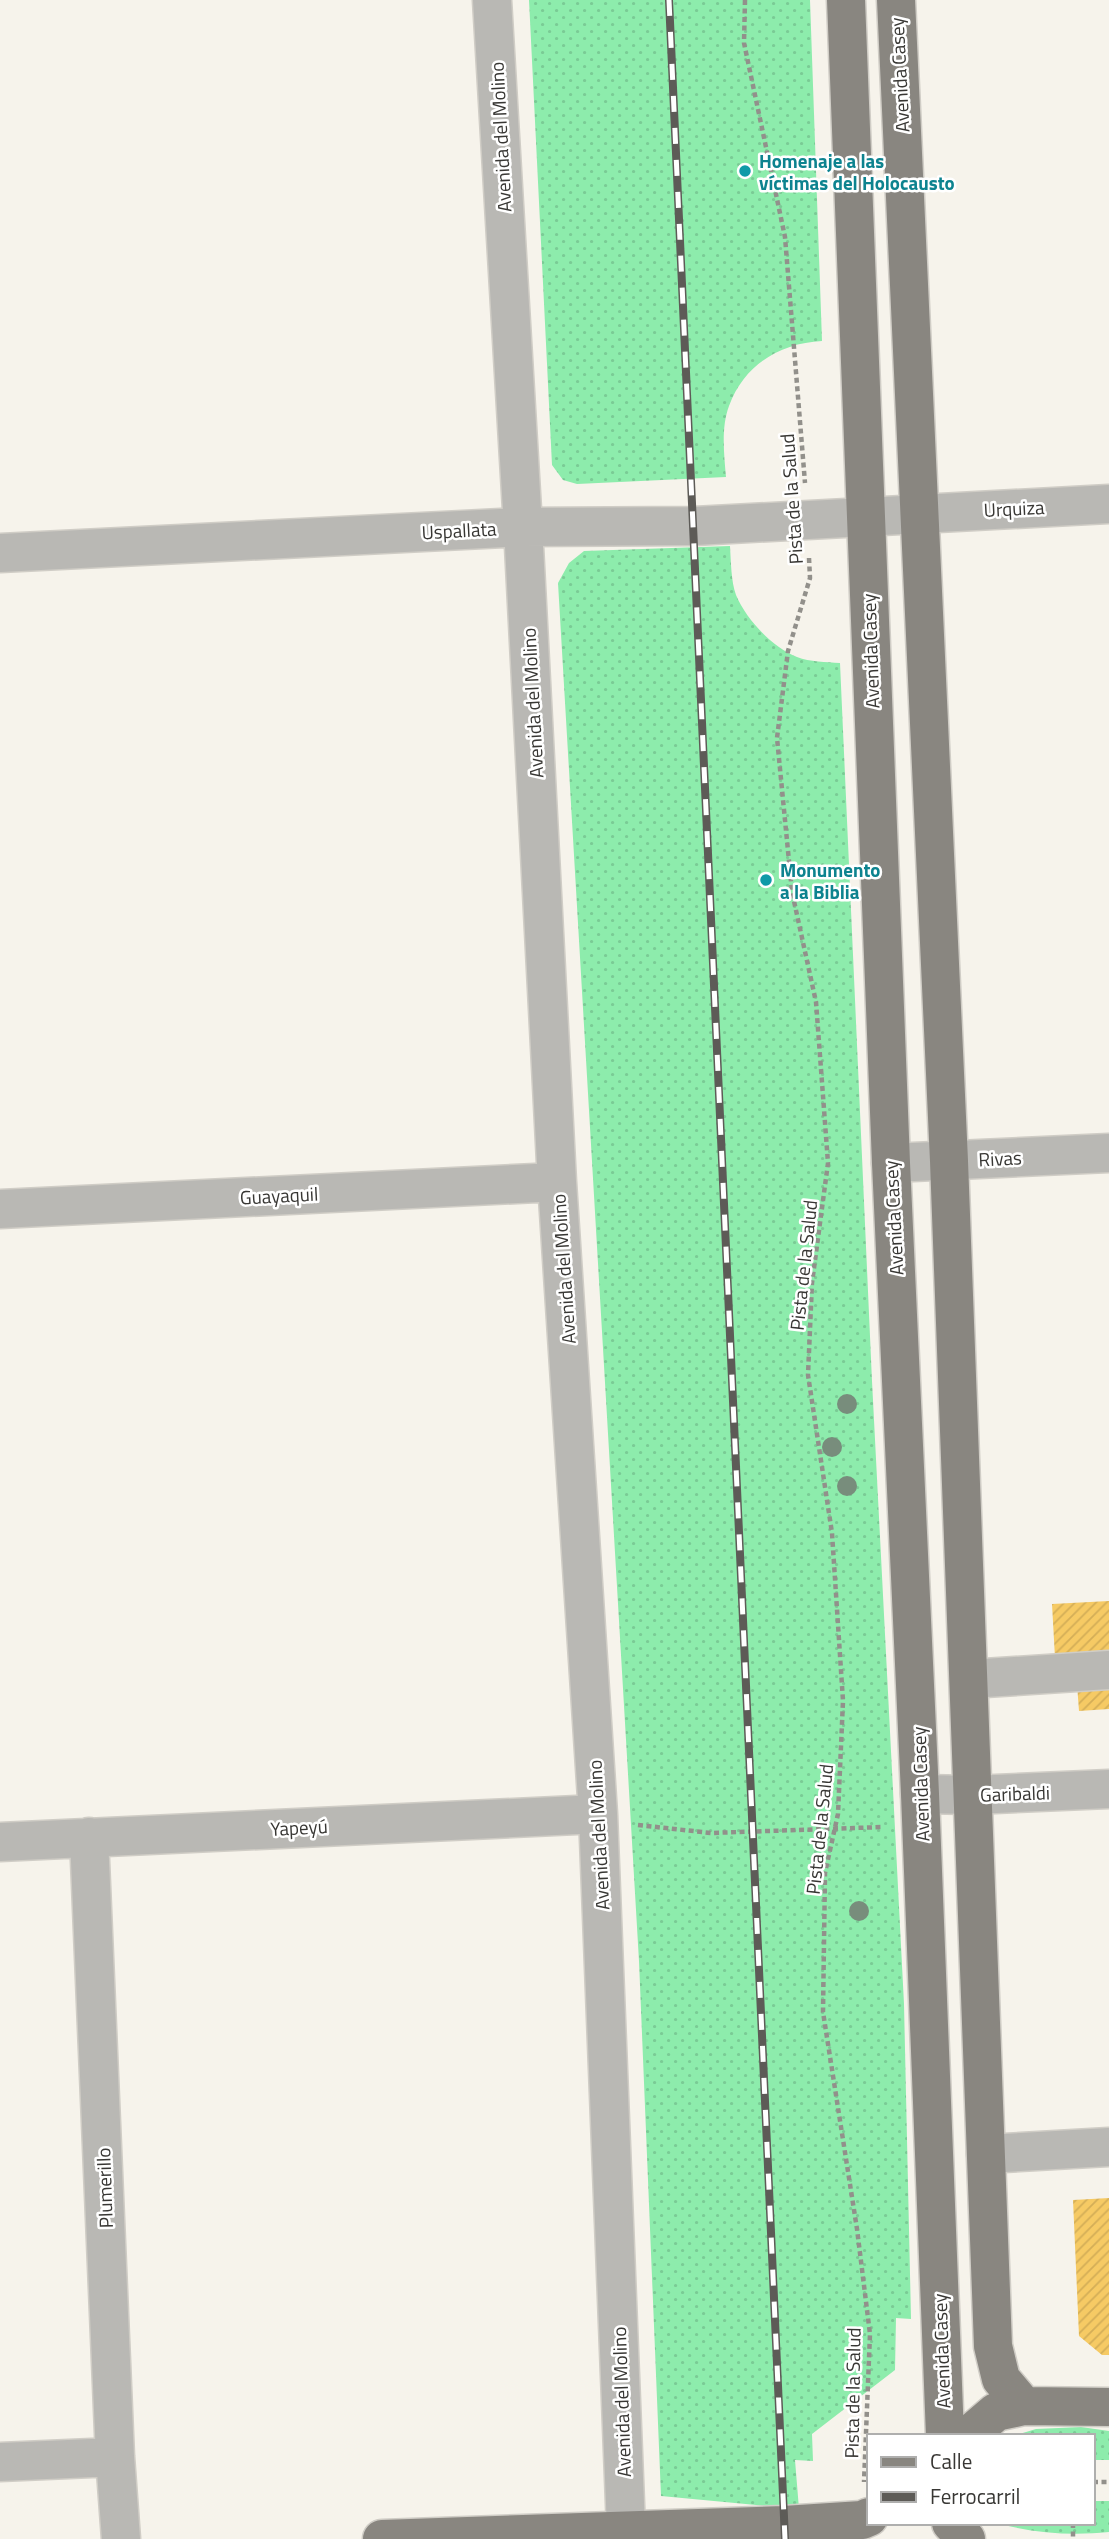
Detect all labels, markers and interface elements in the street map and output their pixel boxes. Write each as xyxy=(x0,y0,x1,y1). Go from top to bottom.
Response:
street label: Avenida Casey xyxy=(882,17,916,133)
street label: Avenida del Molino xyxy=(482,61,518,213)
place label: Homenaje a las víctimas del Holocausto xyxy=(759,146,955,197)
marker: Homenaje a las víctimas del Holocausto xyxy=(737,163,753,179)
street label: Pista de la Salud xyxy=(772,433,810,565)
street label: Urquiza xyxy=(983,492,1046,524)
street label: Uspallata xyxy=(421,514,498,546)
street label: Avenida Casey xyxy=(854,593,886,709)
street label: Avenida del Molino xyxy=(514,627,550,779)
place label: Monumento a la Biblia xyxy=(780,855,880,906)
marker: Monumento a la Biblia xyxy=(758,872,774,888)
street label: Rivas xyxy=(978,1142,1022,1174)
street label: Avenida Casey xyxy=(876,1160,910,1276)
street label: Guayaquil xyxy=(239,1178,319,1212)
street label: Avenida del Molino xyxy=(543,1193,583,1345)
street label: Pista de la Salud xyxy=(782,1198,824,1332)
street label: Avenida Casey xyxy=(904,1726,936,1842)
street label: Avenida del Molino xyxy=(580,1759,616,1911)
street label: Pista de la Salud xyxy=(798,1762,840,1896)
street label: Garibaldi xyxy=(979,1777,1051,1809)
street label: Yapeyú xyxy=(270,1811,328,1843)
street label: Plumerillo xyxy=(88,2147,120,2229)
street label: Avenida Casey xyxy=(925,2293,957,2409)
street label: Avenida del Molino xyxy=(604,2326,638,2478)
street label: Pista de la Salud xyxy=(836,2327,868,2459)
legend xyxy=(867,2434,1095,2525)
text: Calle xyxy=(930,2445,972,2477)
text: Ferrocarril xyxy=(930,2480,1020,2512)

